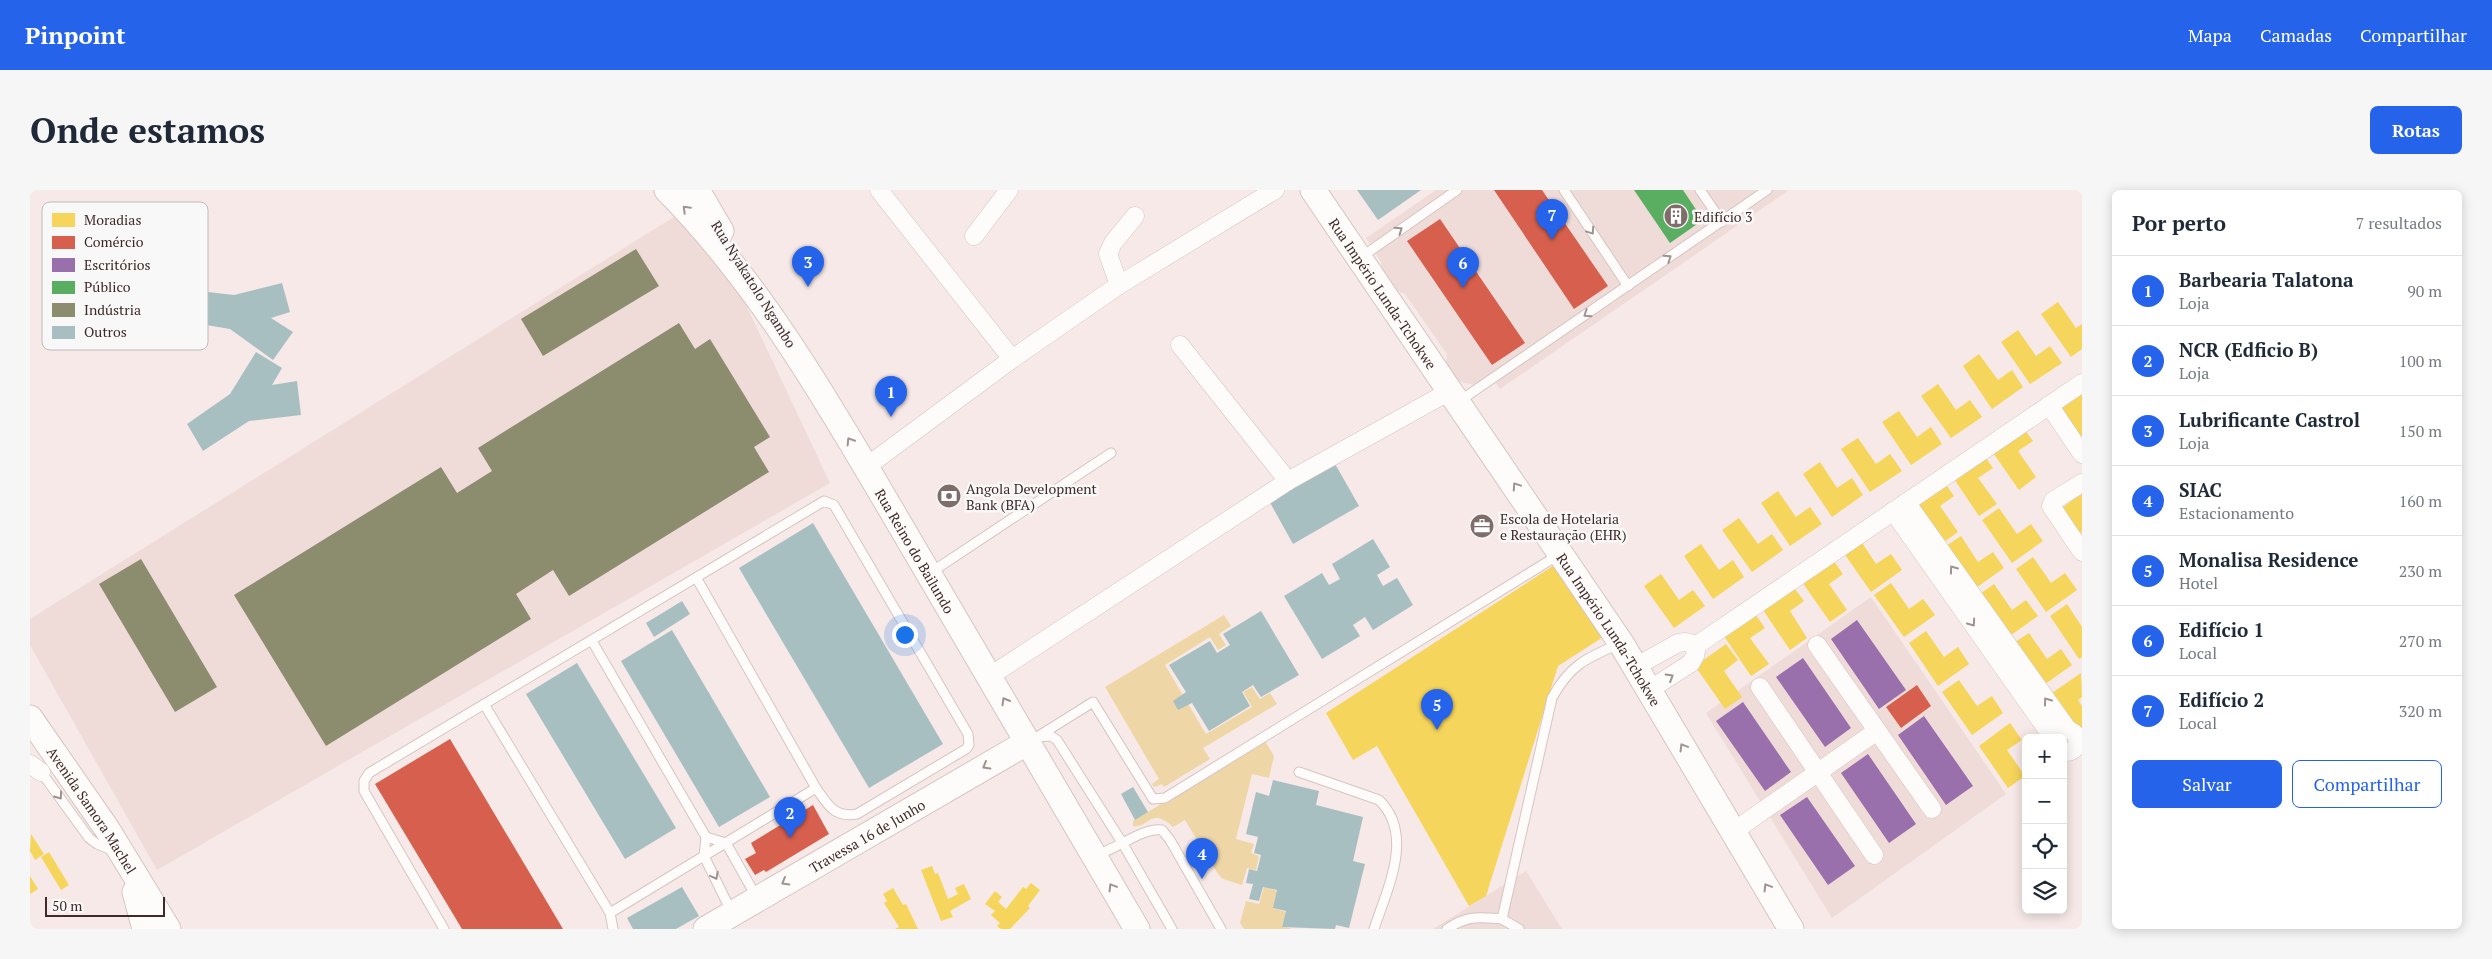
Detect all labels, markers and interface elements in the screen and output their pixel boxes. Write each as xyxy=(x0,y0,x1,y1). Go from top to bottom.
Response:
text: Pinpoint xyxy=(25,19,126,51)
text: Mapa xyxy=(2188,23,2232,47)
text: Camadas xyxy=(2260,23,2332,47)
text: Compartilhar xyxy=(2360,23,2467,47)
button: Rotas xyxy=(2370,106,2462,154)
text: Onde estamos xyxy=(30,107,265,153)
pin: 7 xyxy=(1536,199,1568,240)
legend xyxy=(42,202,208,350)
building icon: Edifício 3 xyxy=(1663,203,1689,229)
one-way arrow xyxy=(683,206,692,215)
place label: Edifício 3 xyxy=(1694,207,1752,226)
text: Por perto xyxy=(2132,209,2226,237)
text: Moradias xyxy=(84,210,141,229)
text: 7 resultados xyxy=(2356,212,2442,234)
street label: Rua Império Lunda-Tchokwe xyxy=(1325,214,1441,373)
street label: Rua Nyakatolo Ngambo xyxy=(707,217,801,351)
one-way arrow xyxy=(1585,225,1594,234)
one-way arrow xyxy=(1393,227,1403,236)
text: Comércio xyxy=(84,232,144,251)
pin: 3 xyxy=(792,246,824,287)
pin: 6 xyxy=(1447,247,1479,288)
text: Escritórios xyxy=(84,255,151,274)
one-way arrow xyxy=(1662,255,1672,264)
text: Barbearia Talatona xyxy=(2179,267,2354,292)
text: Público xyxy=(84,277,131,296)
text: 1 xyxy=(2143,280,2153,302)
text: 90 m xyxy=(2407,280,2442,302)
text: Loja xyxy=(2179,292,2209,314)
text: Indústria xyxy=(84,300,141,319)
one-way arrow xyxy=(1584,308,1593,317)
text: Outros xyxy=(84,322,127,341)
text: NCR (Edficio B) xyxy=(2179,337,2318,362)
text: 2 xyxy=(2143,350,2153,372)
text: 100 m xyxy=(2399,350,2442,372)
text: Loja xyxy=(2179,362,2209,384)
pin: 1 xyxy=(875,376,907,417)
text: Lubrificante Castrol xyxy=(2179,407,2360,432)
text: 3 xyxy=(2143,420,2153,442)
text: 150 m xyxy=(2399,420,2442,442)
text: Loja xyxy=(2179,432,2209,454)
one-way arrow xyxy=(847,437,857,446)
text: SIAC xyxy=(2179,477,2222,502)
place label: Angola Development Bank (BFA) xyxy=(966,479,1098,514)
bank icon: Angola Development Bank (BFA) xyxy=(936,483,962,509)
one-way arrow xyxy=(1513,483,1522,492)
street label: Rua Reino do Bailundo xyxy=(871,485,959,617)
text: 4 xyxy=(2143,490,2153,512)
text: 160 m xyxy=(2399,490,2442,512)
text: Estacionamento xyxy=(2179,502,2294,524)
place label: Escola de Hotelaria e Restauração (EHR) xyxy=(1500,509,1627,544)
office icon: Escola de Hotelaria e Restauração (EHR) xyxy=(1469,513,1495,539)
text: Monalisa Residence xyxy=(2179,547,2359,572)
street label: Rua Império Lunda-Tchokwe xyxy=(1553,549,1666,709)
text: 5 xyxy=(2143,560,2153,582)
text: 230 m xyxy=(2399,560,2442,582)
one-way arrow xyxy=(1950,565,1959,575)
text: Hotel xyxy=(2179,572,2218,594)
one-way arrow xyxy=(1966,617,1975,626)
text: Edifício 1 xyxy=(2179,617,2264,642)
your location xyxy=(892,622,918,648)
text: 6 xyxy=(2143,630,2153,652)
text: 270 m xyxy=(2399,630,2442,652)
text: Local xyxy=(2179,642,2217,664)
one-way arrow xyxy=(1665,673,1674,683)
text: Edifício 2 xyxy=(2179,687,2264,712)
pin: 5 xyxy=(1421,689,1453,730)
one-way arrow xyxy=(1001,697,1011,706)
one-way arrow xyxy=(2044,697,2053,707)
text: 7 xyxy=(2143,700,2153,722)
text: 320 m xyxy=(2399,700,2442,722)
text: Local xyxy=(2179,712,2217,734)
map controls xyxy=(2022,734,2067,914)
button: + xyxy=(2022,734,2067,779)
street label: Avenida Samora Machel xyxy=(43,743,141,877)
one-way arrow xyxy=(1680,744,1690,753)
one-way arrow xyxy=(983,760,992,770)
button: Salvar xyxy=(2132,760,2282,808)
button: Compartilhar xyxy=(2292,760,2442,808)
button: − xyxy=(2022,779,2067,824)
one-way arrow xyxy=(53,790,62,800)
street label: Travessa 16 de Junho xyxy=(805,794,928,877)
pin: 2 xyxy=(774,797,806,838)
button: locate xyxy=(2022,824,2067,869)
pin: 4 xyxy=(1186,838,1218,879)
button: layers xyxy=(2022,869,2067,914)
one-way arrow xyxy=(709,871,719,880)
one-way arrow xyxy=(781,876,790,886)
one-way arrow xyxy=(1764,883,1774,892)
one-way arrow xyxy=(1109,884,1119,893)
scale bar xyxy=(45,894,165,917)
text: 50 m xyxy=(52,896,82,915)

